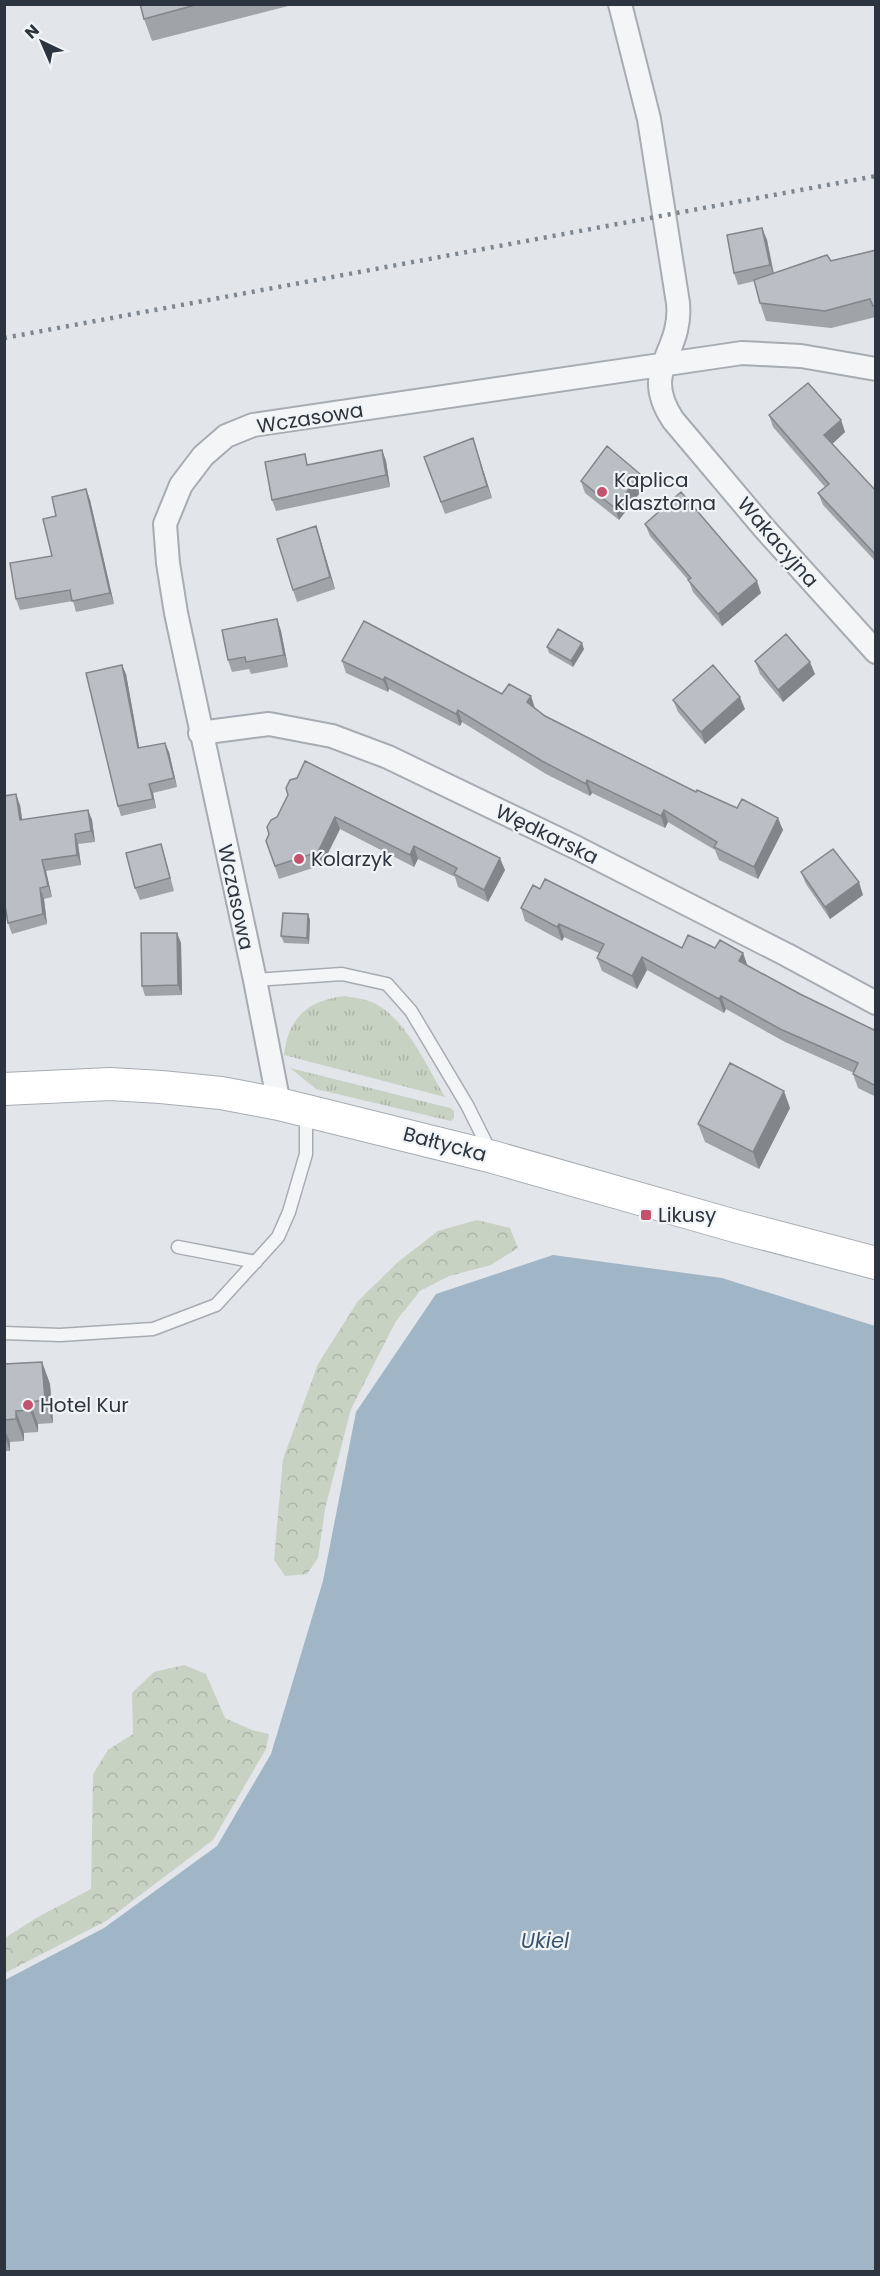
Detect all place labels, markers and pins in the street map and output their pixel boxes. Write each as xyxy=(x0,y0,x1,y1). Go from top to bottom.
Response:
place label: Kaplica klasztorna xyxy=(614,466,716,517)
marker: Kaplica klasztorna xyxy=(595,485,609,499)
place label: Kolarzyk xyxy=(311,845,393,873)
marker: Kolarzyk xyxy=(292,852,306,866)
place label: Likusy xyxy=(658,1201,716,1229)
marker: Likusy xyxy=(639,1208,653,1222)
place label: Hotel Kur xyxy=(40,1391,129,1419)
marker: Hotel Kur xyxy=(21,1398,35,1412)

